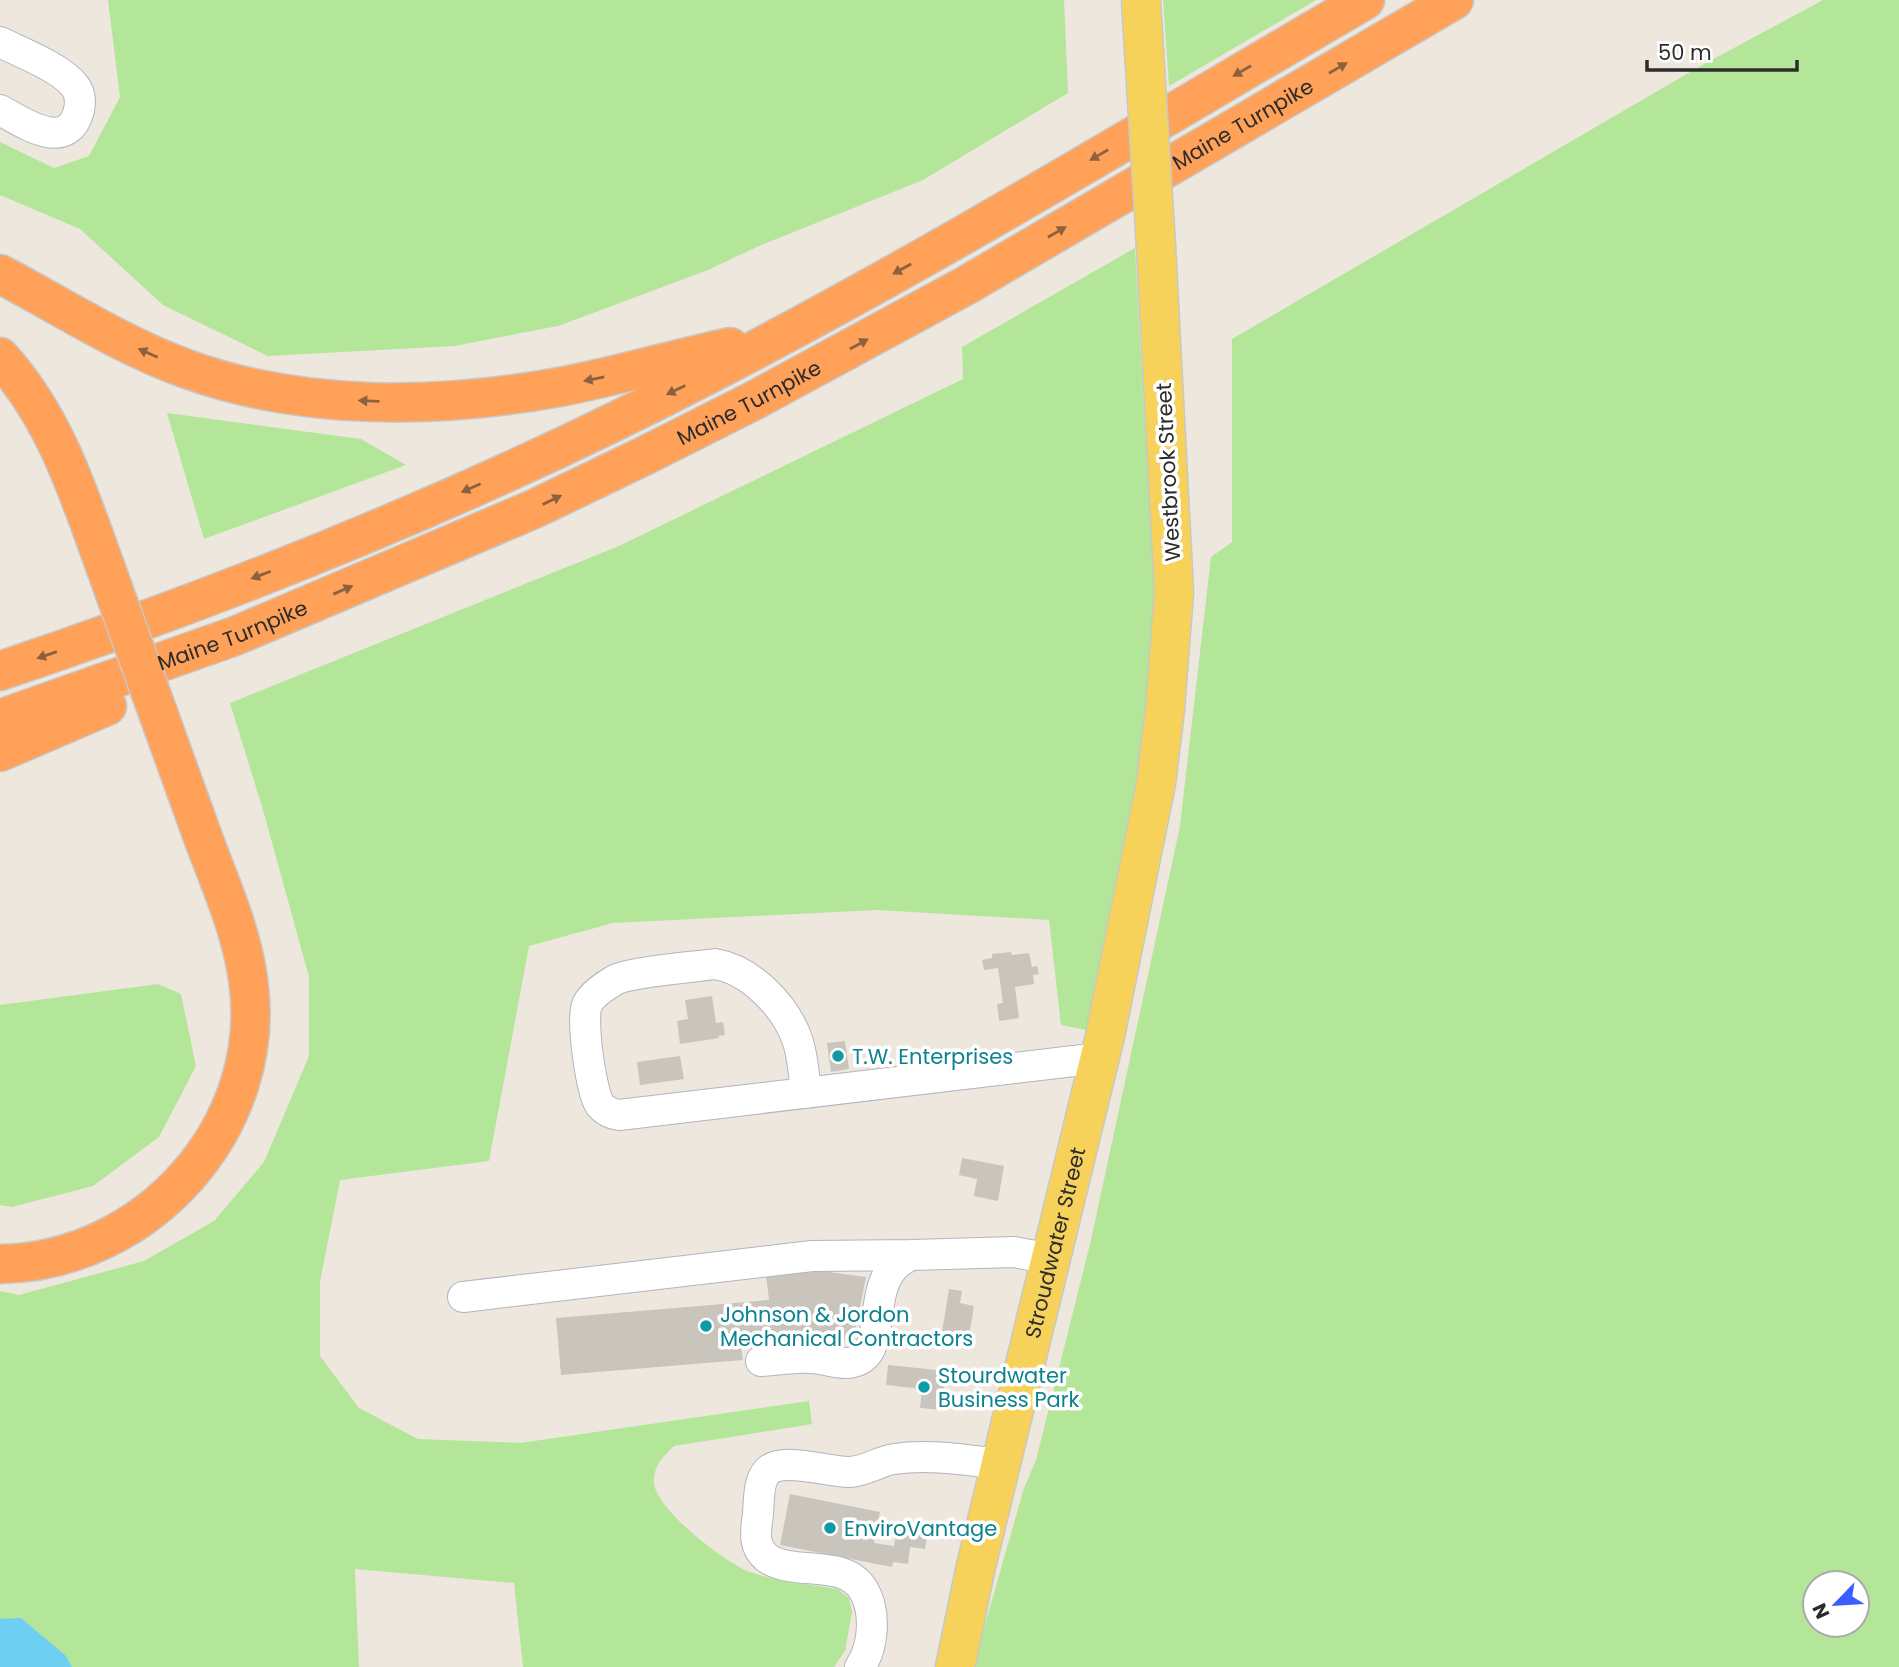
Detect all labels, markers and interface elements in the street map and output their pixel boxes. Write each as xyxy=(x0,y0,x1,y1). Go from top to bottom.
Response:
scale bar xyxy=(1647,28,1798,72)
text: 50 m xyxy=(1658,38,1712,67)
one-way arrow xyxy=(1328,62,1347,74)
one-way arrow xyxy=(1233,65,1252,78)
street label: Maine Turnpike xyxy=(1167,71,1318,176)
one-way arrow xyxy=(1090,149,1109,161)
one-way arrow xyxy=(1047,226,1066,239)
one-way arrow xyxy=(893,263,912,275)
one-way arrow xyxy=(849,338,868,350)
one-way arrow xyxy=(137,347,158,358)
street label: Maine Turnpike xyxy=(672,352,826,452)
one-way arrow xyxy=(583,374,605,385)
street label: Westbrook Street xyxy=(1149,382,1187,562)
one-way arrow xyxy=(666,384,686,396)
one-way arrow xyxy=(357,396,379,407)
one-way arrow xyxy=(461,482,481,494)
one-way arrow xyxy=(542,494,562,506)
one-way arrow xyxy=(250,569,271,580)
one-way arrow xyxy=(333,584,354,595)
street label: Maine Turnpike xyxy=(153,592,312,677)
one-way arrow xyxy=(37,650,58,661)
place label: T.W. Enterprises xyxy=(852,1042,1013,1071)
marker: T.W. Enterprises xyxy=(830,1048,846,1064)
street label: Stroudwater Street xyxy=(1017,1144,1092,1341)
place label: Johnson & Jordon Mechanical Contractors xyxy=(720,1300,973,1353)
marker: Johnson & Jordon Mechanical Contractors xyxy=(698,1318,714,1334)
place label: Stourdwater Business Park xyxy=(938,1361,1080,1414)
marker: Stourdwater Business Park xyxy=(916,1379,932,1395)
place label: EnviroVantage xyxy=(844,1514,997,1543)
marker: EnviroVantage xyxy=(822,1520,838,1536)
north arrow xyxy=(1801,1569,1871,1639)
text: N xyxy=(1806,1599,1836,1623)

